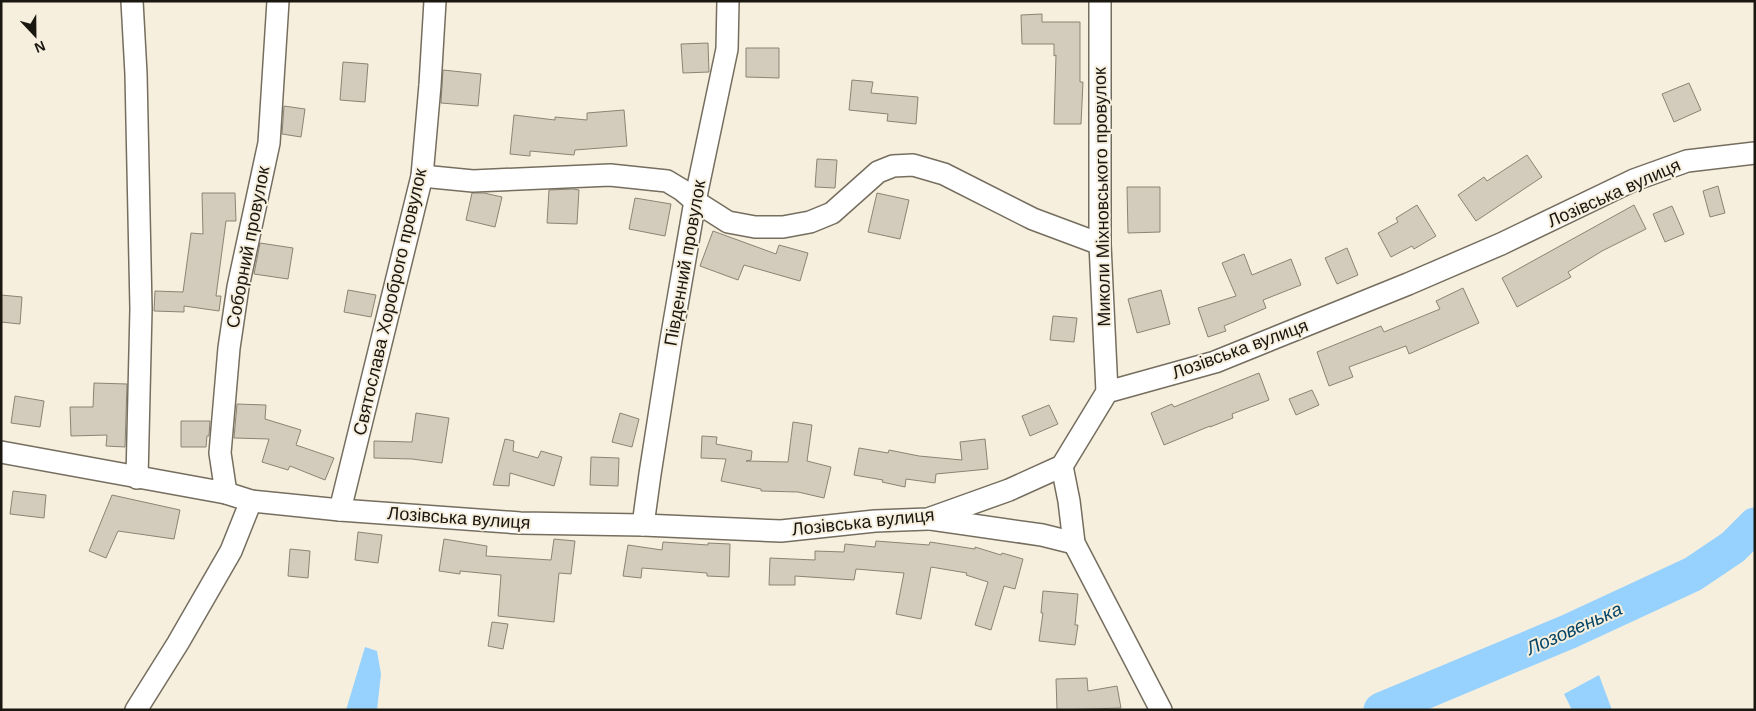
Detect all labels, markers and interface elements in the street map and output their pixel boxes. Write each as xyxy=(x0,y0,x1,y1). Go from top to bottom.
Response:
north arrow xyxy=(10,10,60,60)
text: N xyxy=(32,38,48,56)
street label: Миколи Міхновського провулок xyxy=(1090,67,1114,327)
street label: Лозівська вулиця xyxy=(1544,155,1684,231)
street label: Соборний провулок xyxy=(222,164,274,330)
street label: Святослава Хороброго провулок xyxy=(349,166,431,438)
street label: Південний провулок xyxy=(661,178,709,347)
street label: Лозівська вулиця xyxy=(1169,315,1311,383)
street label: Лозівська вулиця xyxy=(387,503,531,533)
street label: Лозівська вулиця xyxy=(791,505,935,539)
water label: Лозовенька xyxy=(1521,598,1625,660)

